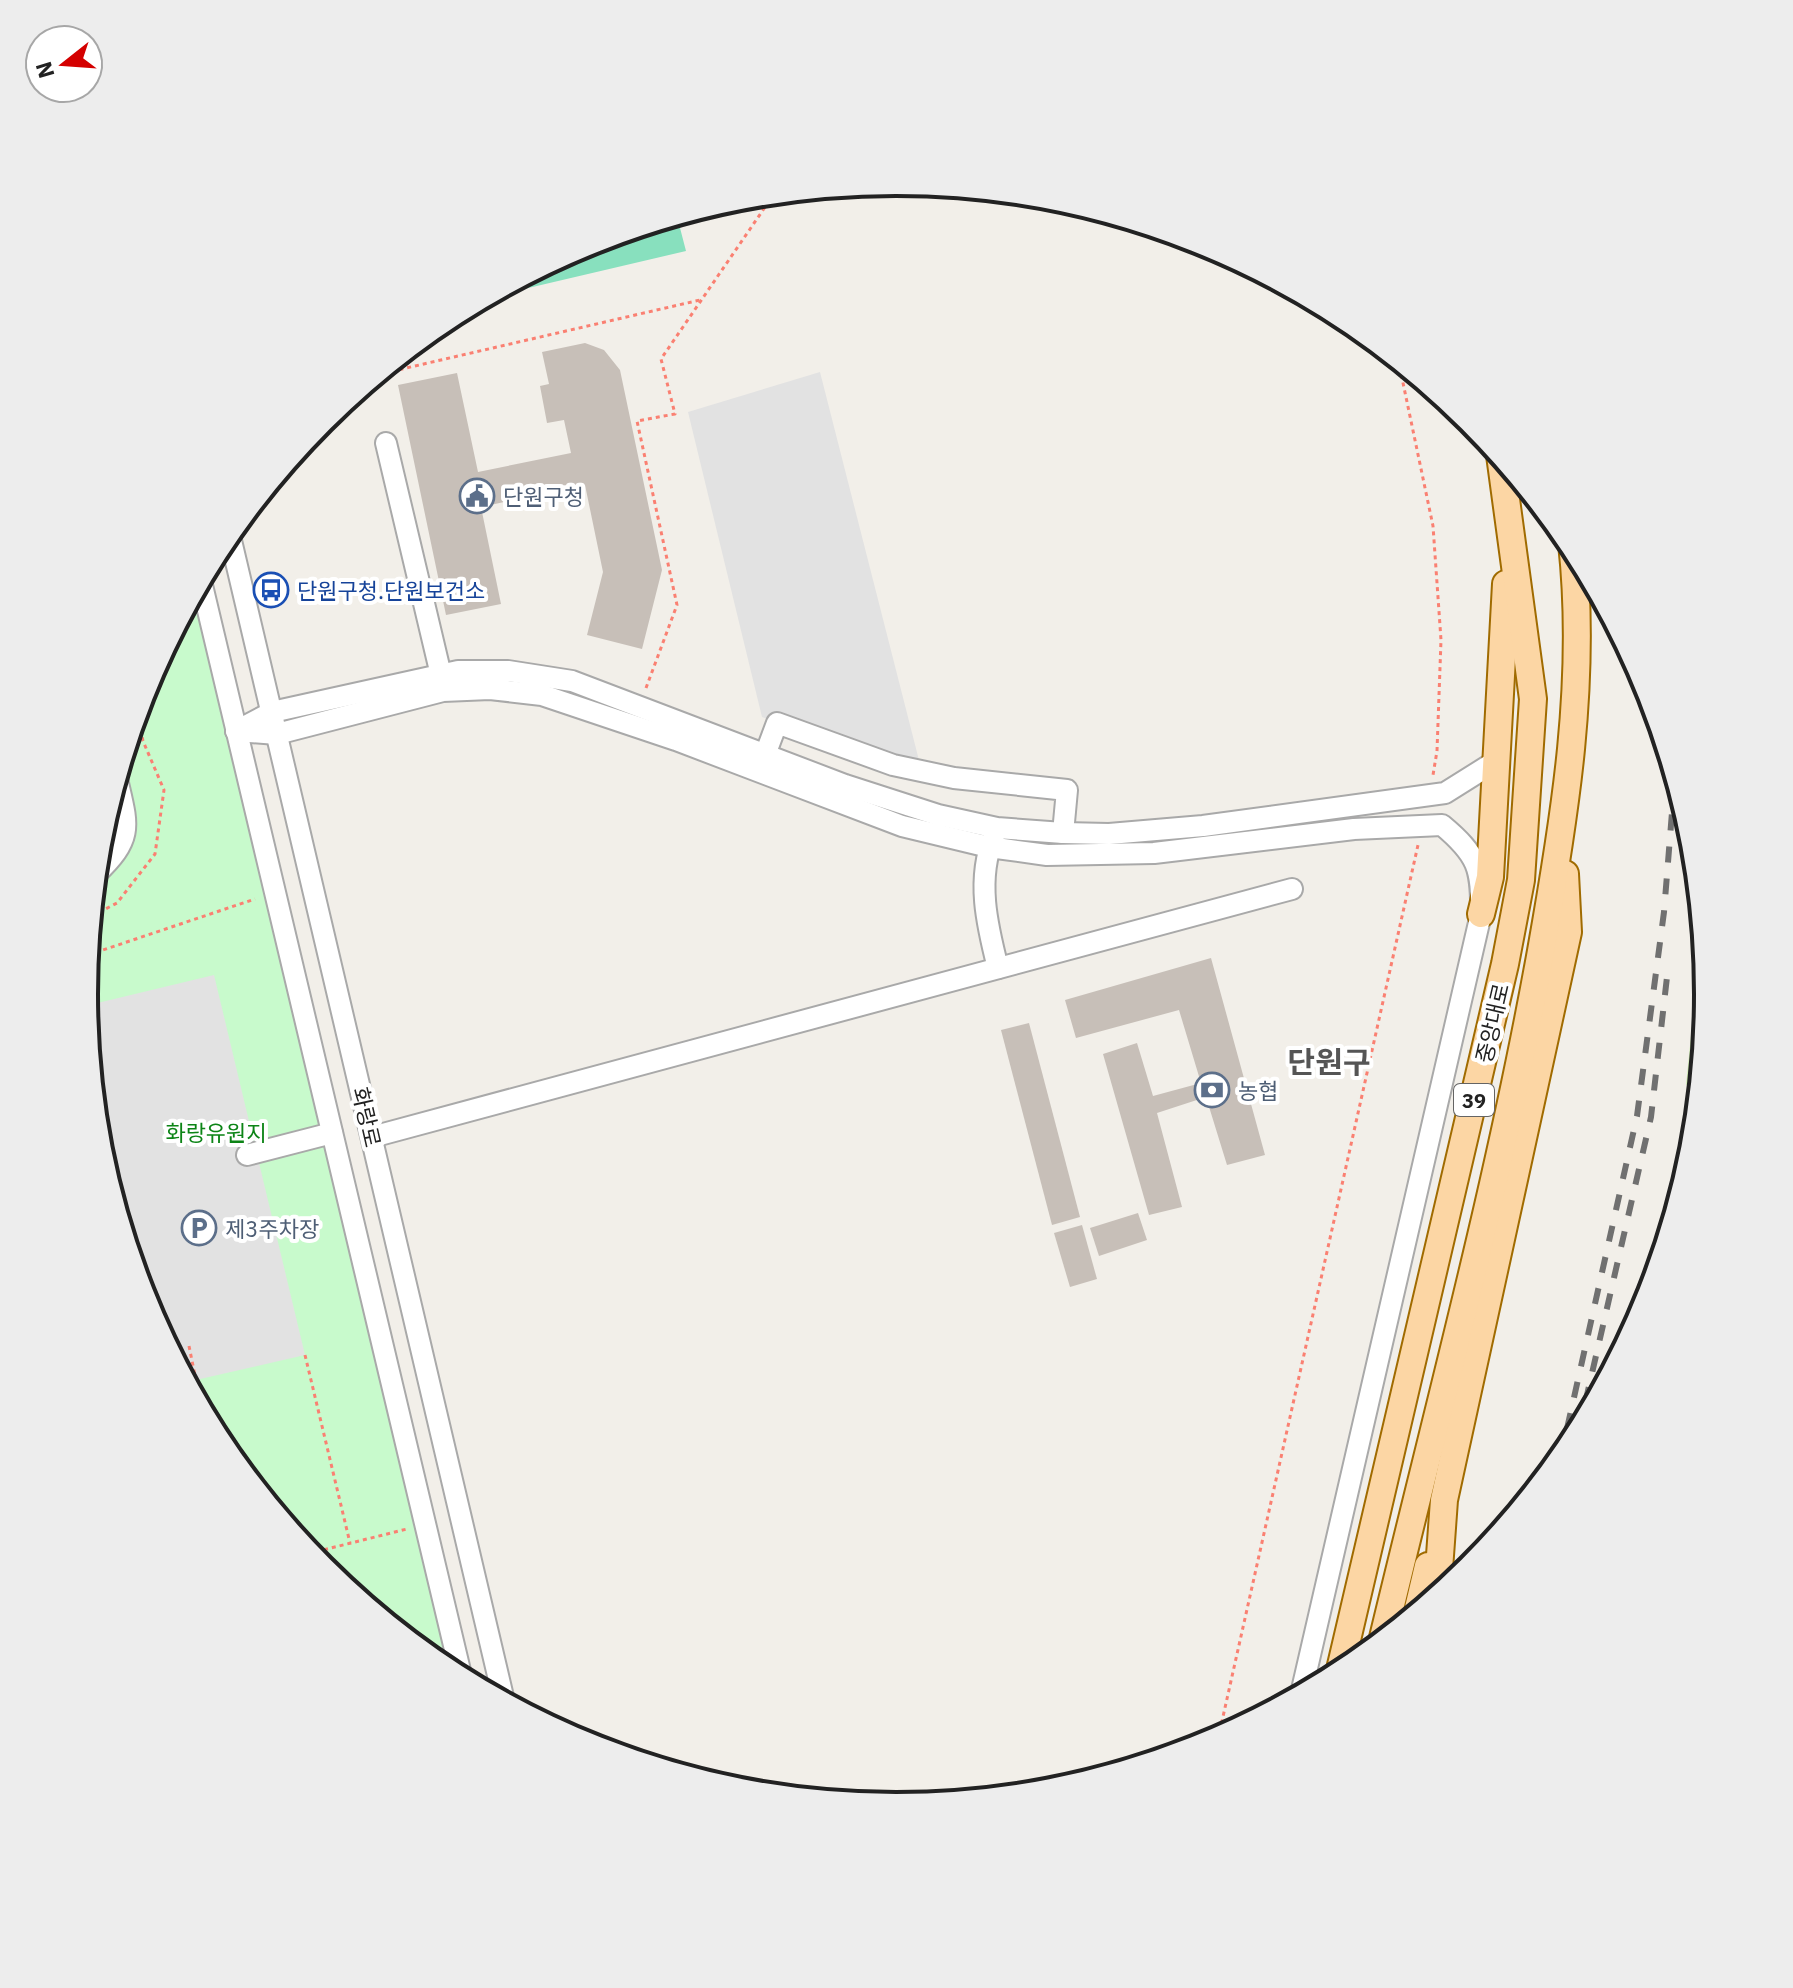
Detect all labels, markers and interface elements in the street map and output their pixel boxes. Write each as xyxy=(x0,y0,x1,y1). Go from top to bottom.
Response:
north arrow xyxy=(24,24,104,104)
text: N xyxy=(28,58,61,82)
public building icon: 단원구청 xyxy=(458,477,496,515)
place label: 단원구청 xyxy=(503,482,584,511)
bus stop icon: 단원구청.단원보건소 xyxy=(252,571,290,609)
place label: 단원구청.단원보건소 xyxy=(297,576,485,605)
street label: 중앙대로 xyxy=(1469,980,1515,1066)
district label: 단원구 xyxy=(1288,1042,1370,1081)
bank icon: 농협 xyxy=(1193,1071,1231,1109)
place label: 농협 xyxy=(1238,1076,1278,1105)
street label: 화랑로 xyxy=(346,1084,388,1150)
road number: 39 xyxy=(1454,1084,1494,1116)
park label: 화랑유원지 xyxy=(165,1118,267,1147)
parking icon: 제3주차장 xyxy=(180,1209,218,1247)
place label: 제3주차장 xyxy=(225,1214,319,1243)

